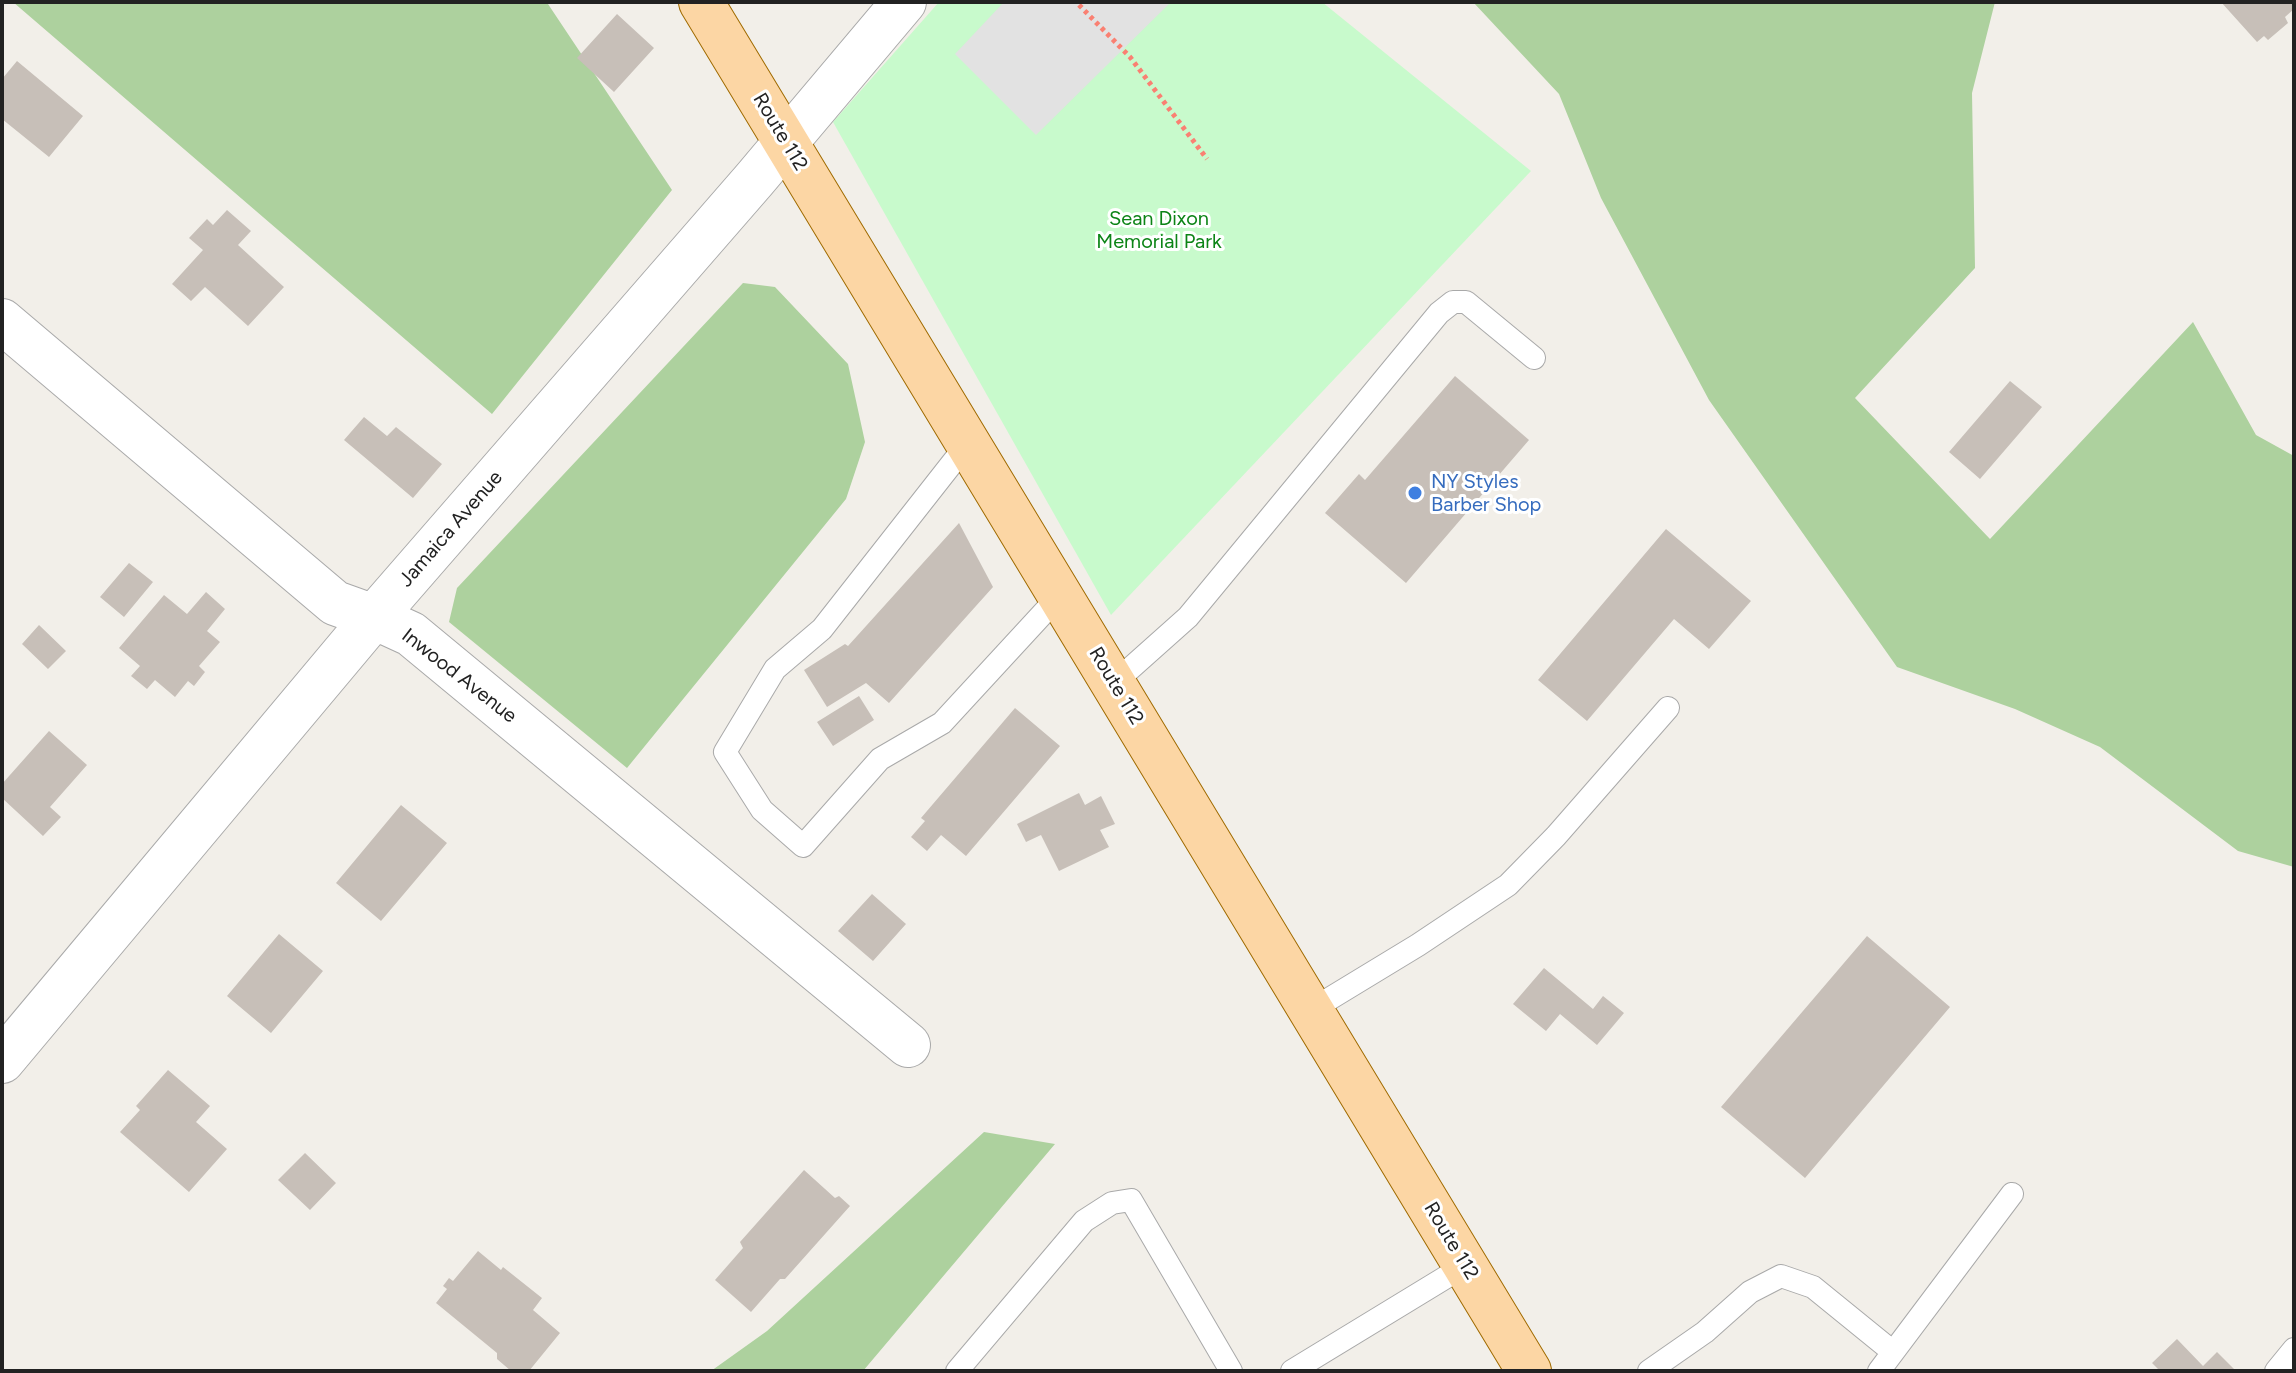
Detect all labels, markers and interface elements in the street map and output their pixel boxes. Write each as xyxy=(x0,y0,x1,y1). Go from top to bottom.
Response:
street label: Route 112 xyxy=(747,89,813,175)
park label: Sean Dixon Memorial Park xyxy=(1096,207,1222,254)
street label: Jamaica Avenue xyxy=(394,466,508,592)
place label: NY Styles Barber Shop xyxy=(1431,470,1541,517)
marker: NY Styles Barber Shop xyxy=(1406,484,1424,502)
street label: Inwood Avenue xyxy=(397,624,521,728)
street label: Route 112 xyxy=(1083,643,1149,729)
street label: Route 112 xyxy=(1418,1198,1484,1284)

